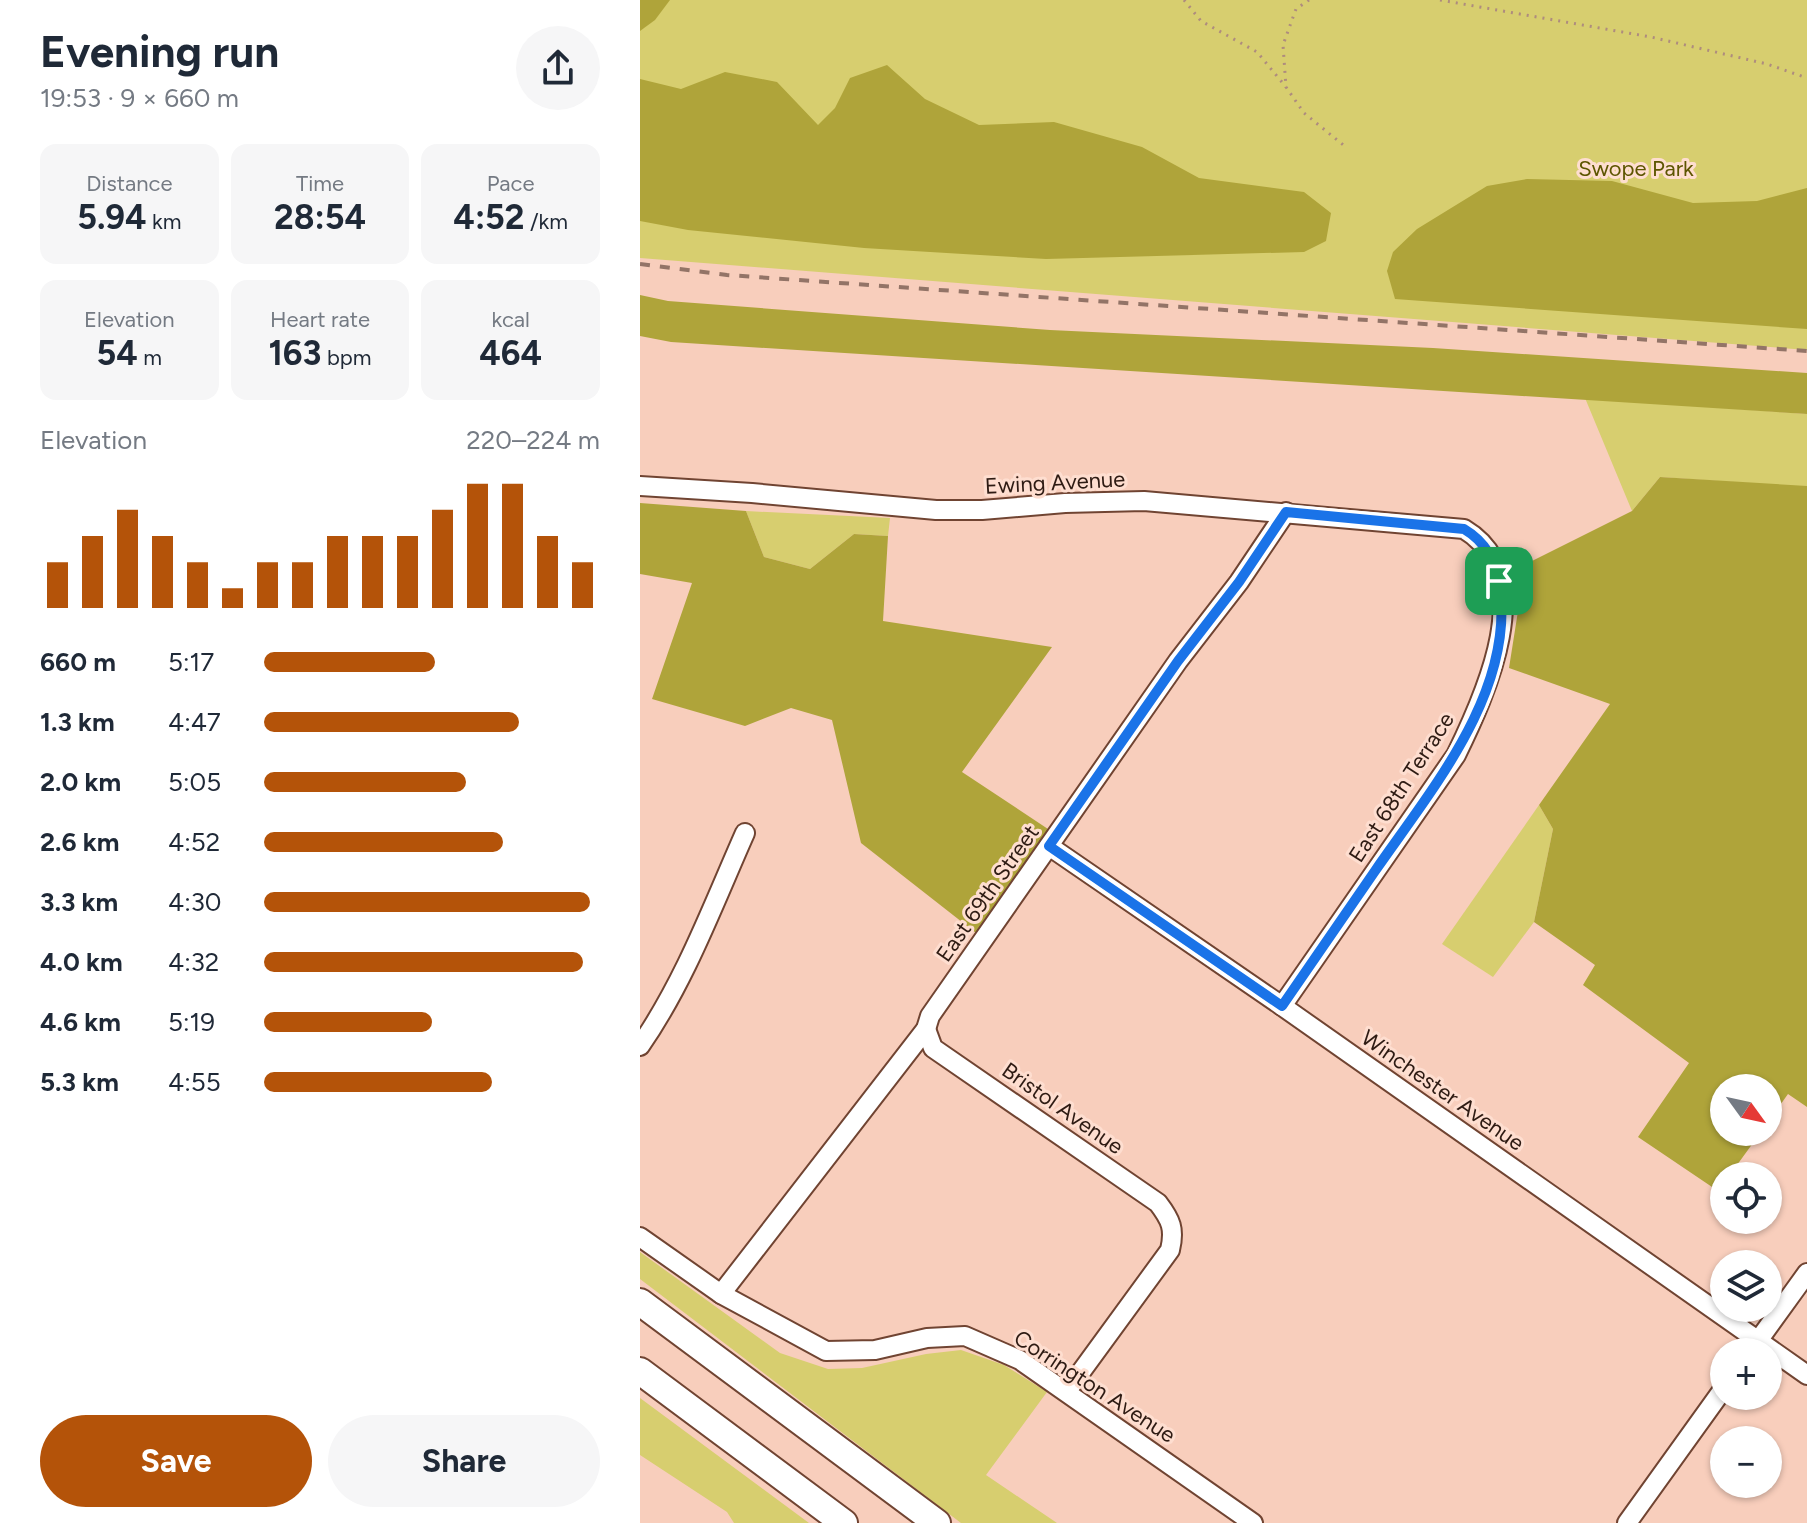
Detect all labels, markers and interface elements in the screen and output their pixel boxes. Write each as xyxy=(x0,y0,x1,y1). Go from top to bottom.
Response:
text: Evening run xyxy=(40,25,279,78)
button: share xyxy=(516,26,600,110)
text: 19:53 · 9 × 660 m xyxy=(40,82,239,114)
park label: Swope Park xyxy=(1578,155,1694,182)
text: Distance xyxy=(86,170,172,197)
text: Time xyxy=(296,170,344,197)
text: Pace xyxy=(487,170,534,197)
text: 5.94 xyxy=(77,197,147,238)
text: 28:54 xyxy=(274,197,366,238)
text: 4:52 xyxy=(453,197,525,238)
text: km xyxy=(147,208,181,235)
text: /km xyxy=(525,208,568,235)
text: Elevation xyxy=(84,306,175,333)
text: Heart rate xyxy=(270,306,370,333)
text: kcal xyxy=(491,306,530,333)
text: 54 xyxy=(97,333,138,374)
text: 163 xyxy=(268,333,321,374)
text: 464 xyxy=(479,333,542,374)
text: m xyxy=(138,344,162,371)
text: bpm xyxy=(321,344,372,371)
text: Elevation xyxy=(40,424,147,456)
text: 220–224 m xyxy=(466,424,600,456)
street label: Ewing Avenue xyxy=(984,465,1126,500)
pin xyxy=(1465,547,1533,615)
icon: arrive xyxy=(1477,559,1521,603)
text: 660 m xyxy=(40,646,116,678)
text: 5:17 xyxy=(168,646,214,678)
text: 1.3 km xyxy=(40,706,115,738)
text: 4:47 xyxy=(168,706,221,738)
street label: East 68th Terrace xyxy=(1343,707,1460,867)
text: 2.0 km xyxy=(40,766,121,798)
text: 5:05 xyxy=(168,766,221,798)
street label: East 69th Street xyxy=(930,820,1045,967)
text: 2.6 km xyxy=(40,826,119,858)
text: 4:52 xyxy=(168,826,220,858)
text: 3.3 km xyxy=(40,886,118,918)
text: 4:30 xyxy=(168,886,222,918)
text: 4.0 km xyxy=(40,946,123,978)
text: 4:32 xyxy=(168,946,219,978)
text: 4.6 km xyxy=(40,1006,121,1038)
text: 5:19 xyxy=(168,1006,215,1038)
street label: Winchester Avenue xyxy=(1356,1024,1529,1157)
street label: Bristol Avenue xyxy=(997,1057,1129,1160)
text: 5.3 km xyxy=(40,1066,119,1098)
text: 4:55 xyxy=(168,1066,221,1098)
north arrow xyxy=(1710,1074,1782,1146)
map controls xyxy=(1710,1074,1782,1498)
button: locate xyxy=(1710,1162,1782,1234)
button: layers xyxy=(1710,1250,1782,1322)
street label: Corrington Avenue xyxy=(1009,1324,1180,1449)
button: + xyxy=(1710,1338,1782,1410)
button: Save xyxy=(40,1415,312,1507)
button: Share xyxy=(328,1415,600,1507)
button: − xyxy=(1710,1426,1782,1498)

